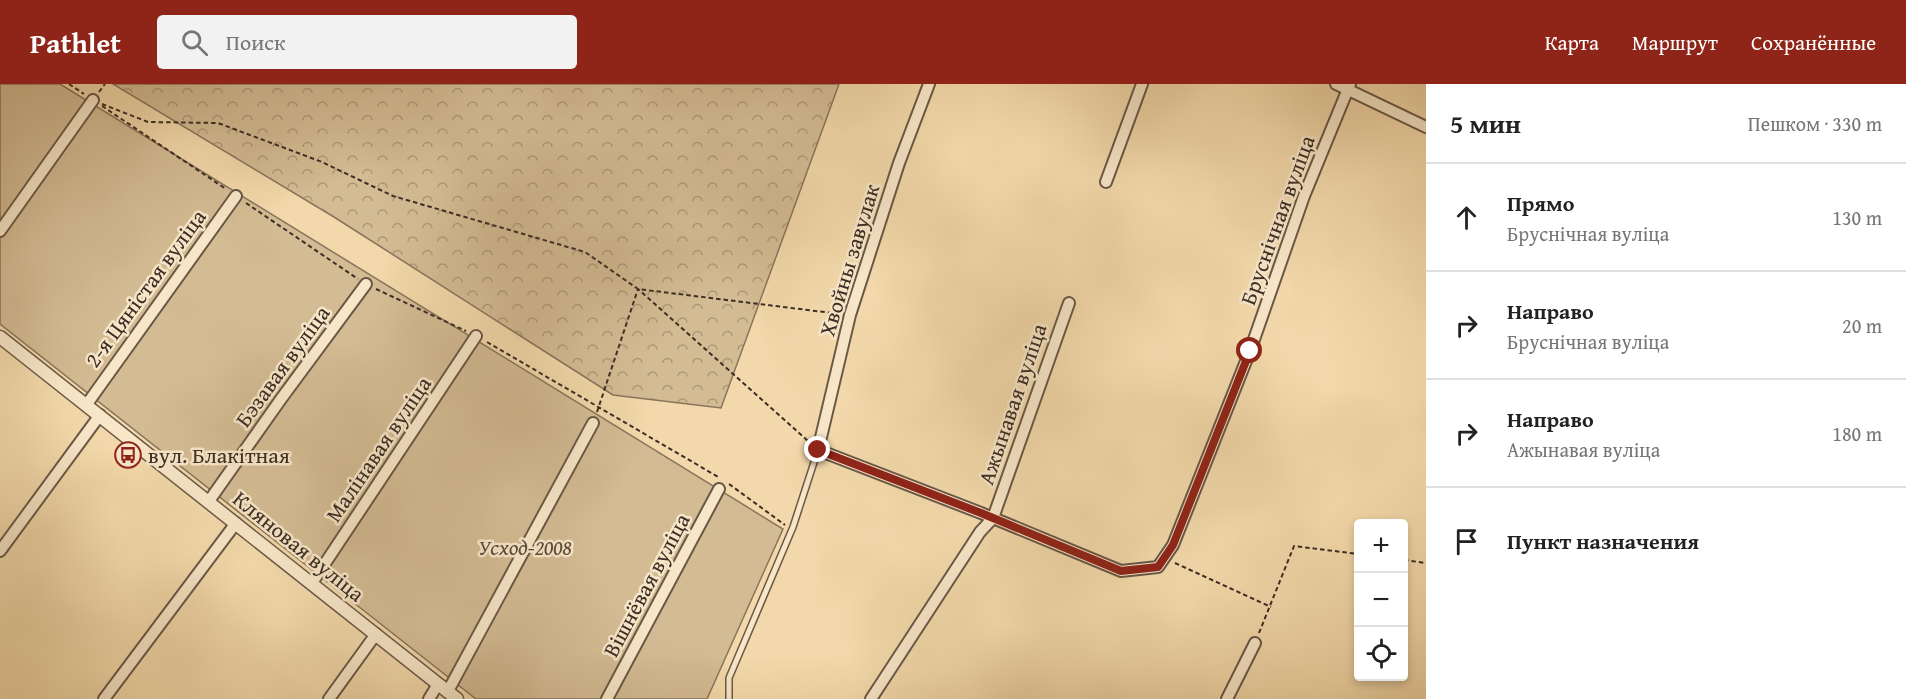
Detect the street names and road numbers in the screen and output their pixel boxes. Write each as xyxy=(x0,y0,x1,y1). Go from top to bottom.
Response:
street label: Бруснічная вуліца xyxy=(1231,130,1323,309)
street label: Хвойны завулак xyxy=(811,179,888,340)
street label: 2-я Цяністая вуліца xyxy=(77,202,214,374)
street label: Бэзавая вуліца xyxy=(227,298,337,433)
street label: Ажынавая вуліца xyxy=(969,319,1055,489)
street label: Малінавая вуліца xyxy=(317,369,439,528)
street label: Кляновая вуліца xyxy=(226,483,372,609)
street label: Вішнёвая вуліца xyxy=(595,507,698,663)

